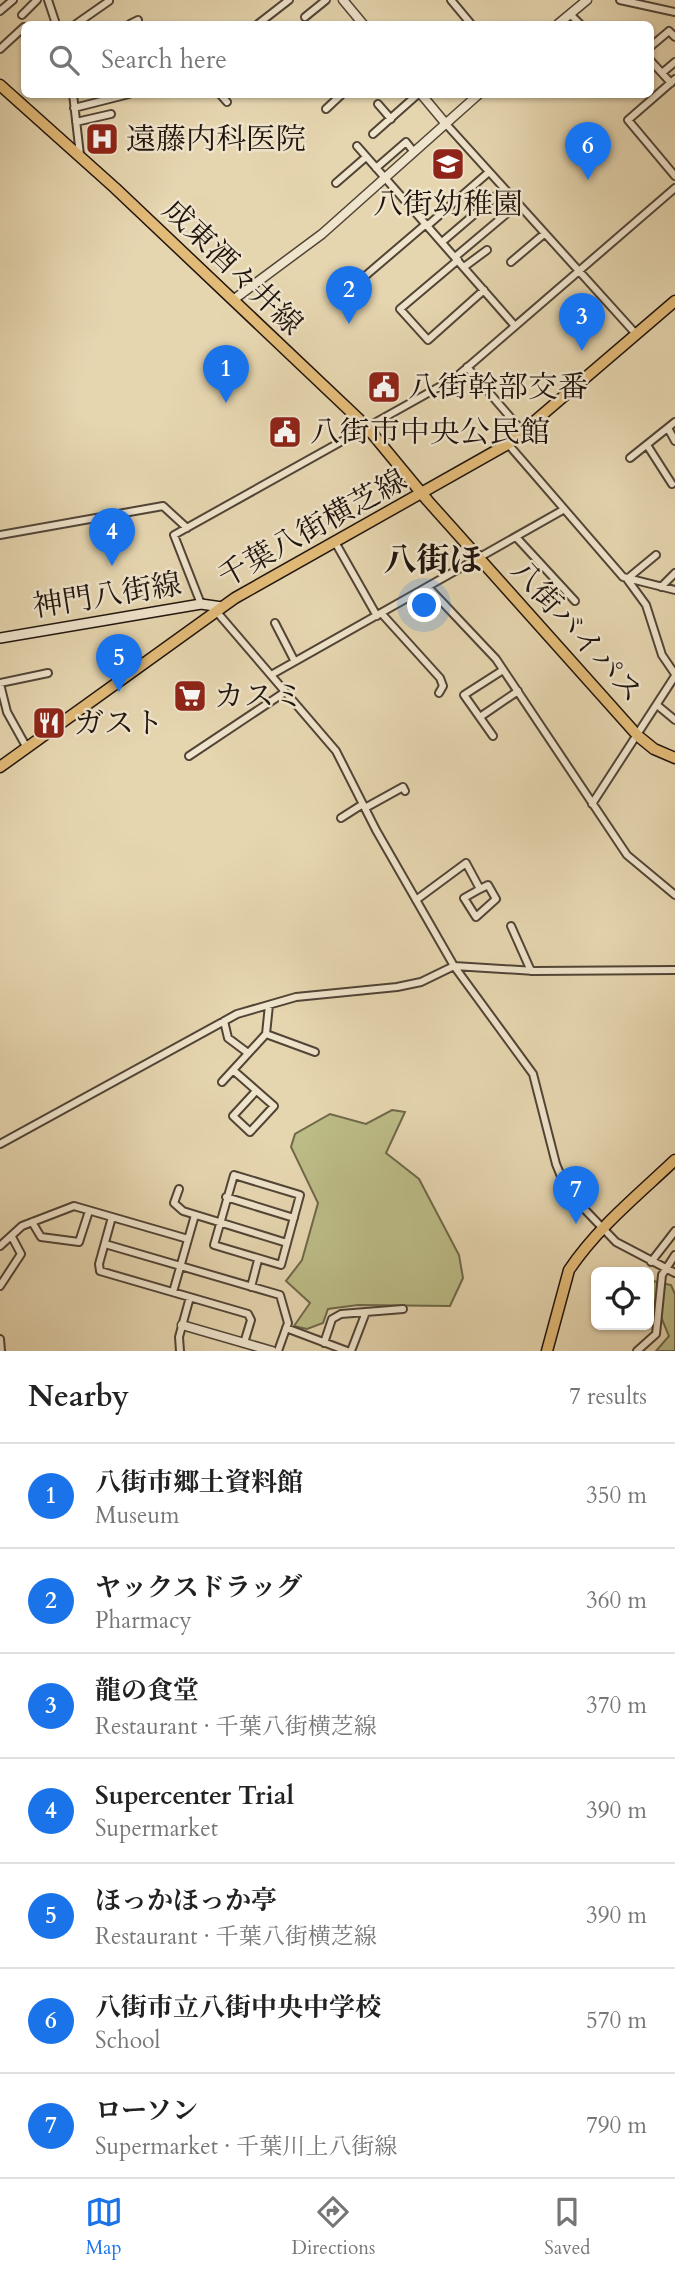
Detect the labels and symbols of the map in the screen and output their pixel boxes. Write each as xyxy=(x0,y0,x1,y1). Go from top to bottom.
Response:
place label: 遠藤内科医院 xyxy=(126,119,306,160)
hospital icon: 遠藤内科医院 xyxy=(83,120,121,158)
pin: 6 xyxy=(565,122,611,180)
school or university icon: 八街幼稚園 xyxy=(429,145,467,183)
place label: 八街幼稚園 xyxy=(373,184,523,225)
street label: 成東酒々井線 xyxy=(154,190,312,345)
pin: 2 xyxy=(326,266,372,324)
pin: 3 xyxy=(559,293,605,351)
pin: 1 xyxy=(203,345,249,403)
place label: 八街幹部交番 xyxy=(408,367,588,408)
public building icon: 八街幹部交番 xyxy=(365,368,403,406)
place label: 八街市中央公民館 xyxy=(310,412,550,453)
public building icon: 八街市中央公民館 xyxy=(266,413,304,451)
street label: 千葉八街横芝線 xyxy=(210,460,414,597)
pin: 4 xyxy=(89,508,135,566)
district label: 八街ほ xyxy=(384,538,483,583)
street label: 八街バイパス xyxy=(501,551,652,712)
street label: 神門八街線 xyxy=(30,564,184,627)
your location xyxy=(407,588,441,622)
pin: 5 xyxy=(96,634,142,692)
place label: カスミ xyxy=(214,676,304,717)
supermarket icon: カスミ xyxy=(171,677,209,715)
place label: ガスト xyxy=(74,703,164,744)
restaurant icon: ガスト xyxy=(30,704,68,742)
pin: 7 xyxy=(553,1166,599,1224)

